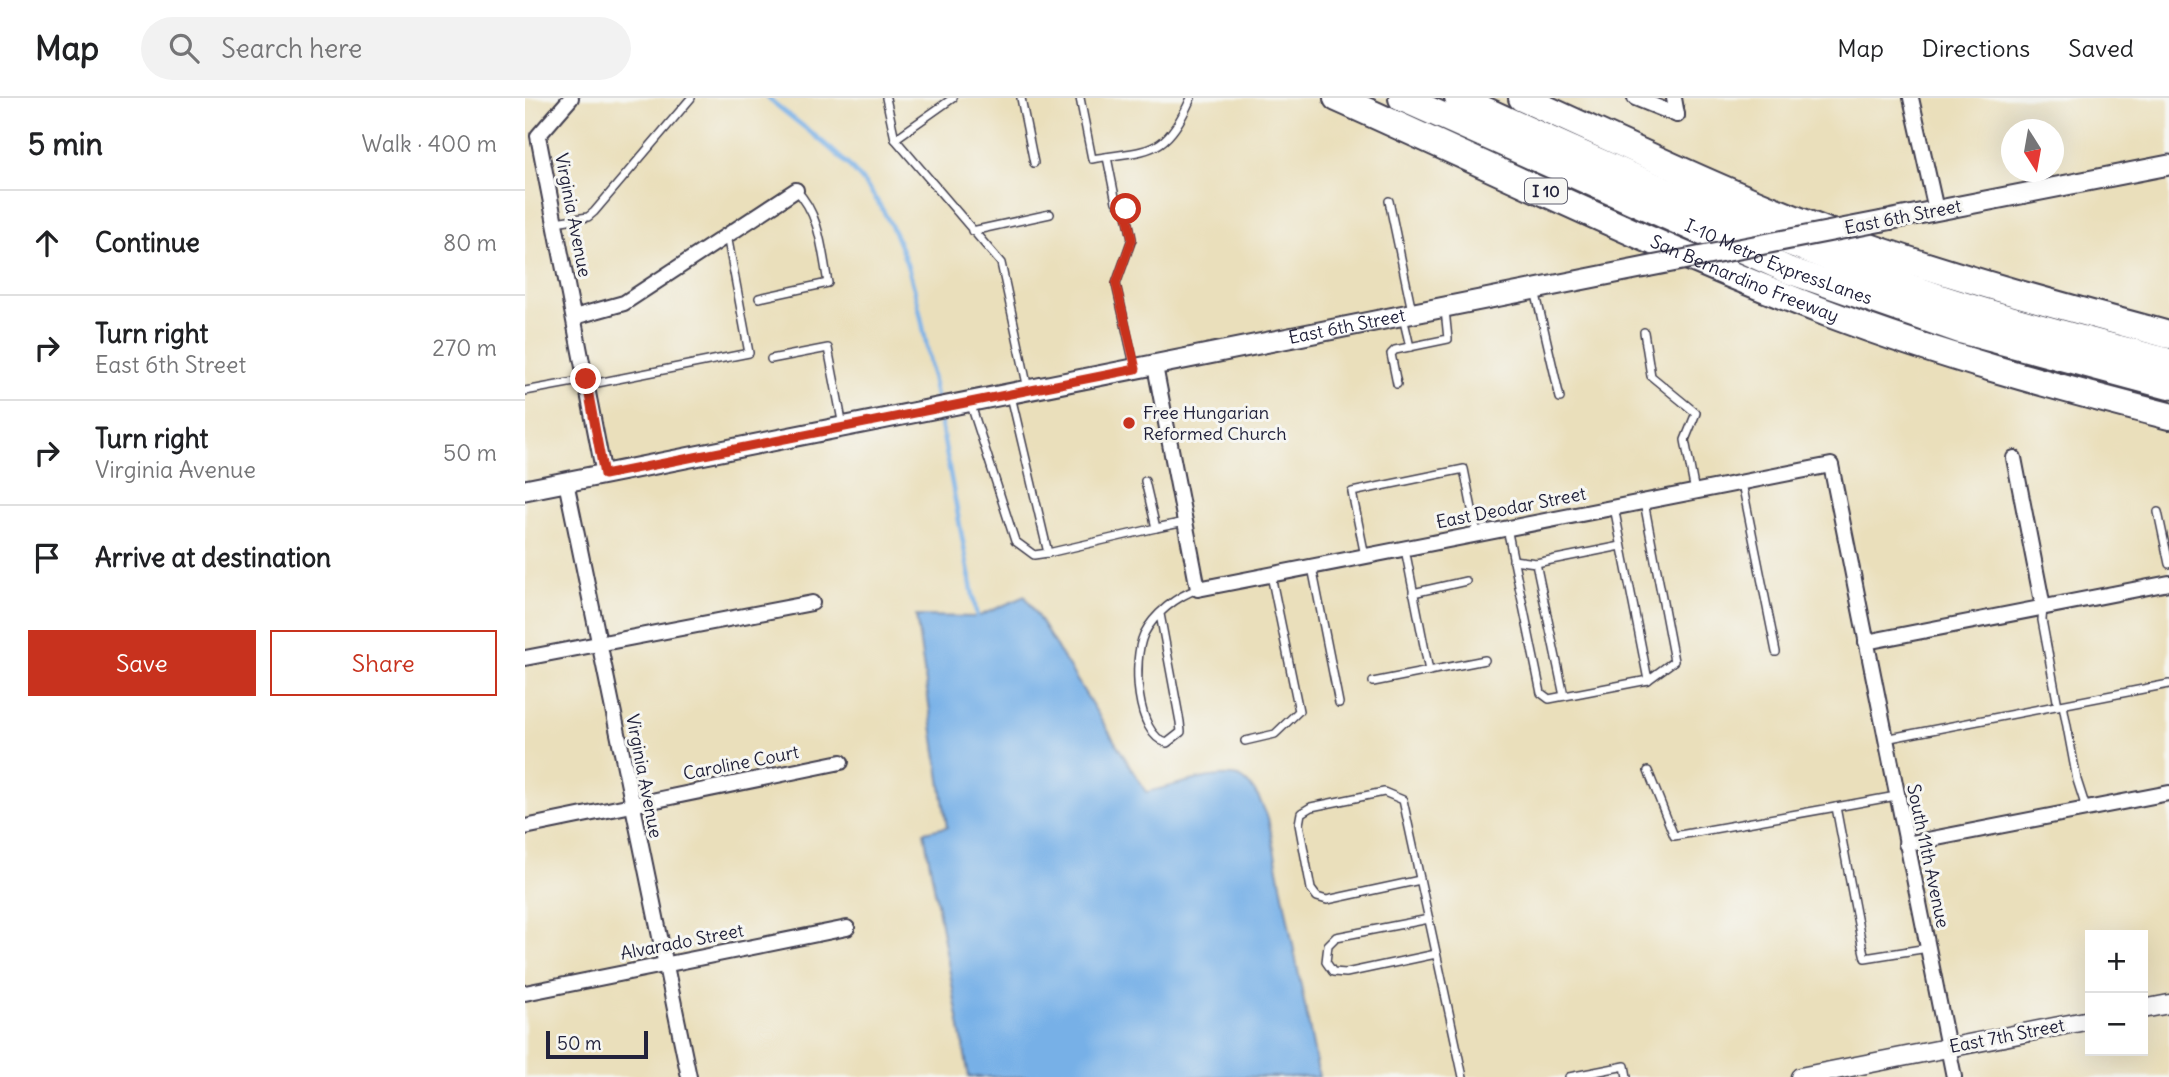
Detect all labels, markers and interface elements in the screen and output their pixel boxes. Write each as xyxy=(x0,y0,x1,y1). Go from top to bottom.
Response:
search box xyxy=(141,17,631,80)
text: Map xyxy=(35,27,99,69)
icon: search xyxy=(165,29,203,67)
text: Search here xyxy=(221,32,362,65)
text: Map xyxy=(1837,33,1884,63)
text: Directions xyxy=(1922,33,2030,63)
text: Saved xyxy=(2068,33,2134,63)
north arrow xyxy=(2001,119,2064,182)
text: 5 min xyxy=(28,125,103,163)
text: Walk · 400 m xyxy=(362,129,497,158)
street label: Virginia Avenue xyxy=(550,151,597,279)
road number: I 10 xyxy=(1525,178,1567,204)
route start xyxy=(1110,193,1141,224)
street label: East 6th Street xyxy=(1843,194,1963,239)
street label: I-10 Metro ExpressLanes xyxy=(1682,214,1875,310)
icon: ahead xyxy=(28,224,66,262)
text: Continue xyxy=(95,226,200,259)
text: 80 m xyxy=(443,228,497,257)
street label: San Bernardino Freeway xyxy=(1647,230,1842,327)
street label: East 6th Street xyxy=(1286,303,1407,349)
text: Turn right xyxy=(95,317,208,350)
icon: right xyxy=(28,329,66,367)
text: 270 m xyxy=(432,333,497,362)
text: East 6th Street xyxy=(95,350,246,379)
route end xyxy=(570,363,601,394)
place label: Free Hungarian Reformed Church xyxy=(1143,401,1287,445)
marker: Free Hungarian Reformed Church xyxy=(1121,415,1137,431)
text: Turn right xyxy=(95,422,208,455)
icon: right xyxy=(28,434,66,472)
text: 50 m xyxy=(443,438,497,467)
text: Virginia Avenue xyxy=(95,455,256,484)
street label: East Deodar Street xyxy=(1434,482,1588,533)
icon: arrive xyxy=(28,539,66,577)
text: Arrive at destination xyxy=(95,541,331,574)
button: Save xyxy=(28,630,256,696)
button: Share xyxy=(270,630,497,696)
street label: Virginia Avenue xyxy=(621,712,668,840)
street label: Caroline Court xyxy=(681,740,801,785)
street label: South 11th Avenue xyxy=(1902,782,1955,930)
street label: Alvarado Street xyxy=(618,918,745,965)
map controls xyxy=(2085,930,2148,1056)
button: + xyxy=(2085,930,2148,993)
button: − xyxy=(2085,993,2148,1056)
street label: East 7th Street xyxy=(1947,1013,2066,1058)
scale bar xyxy=(546,1028,647,1060)
text: 50 m xyxy=(557,1031,602,1055)

